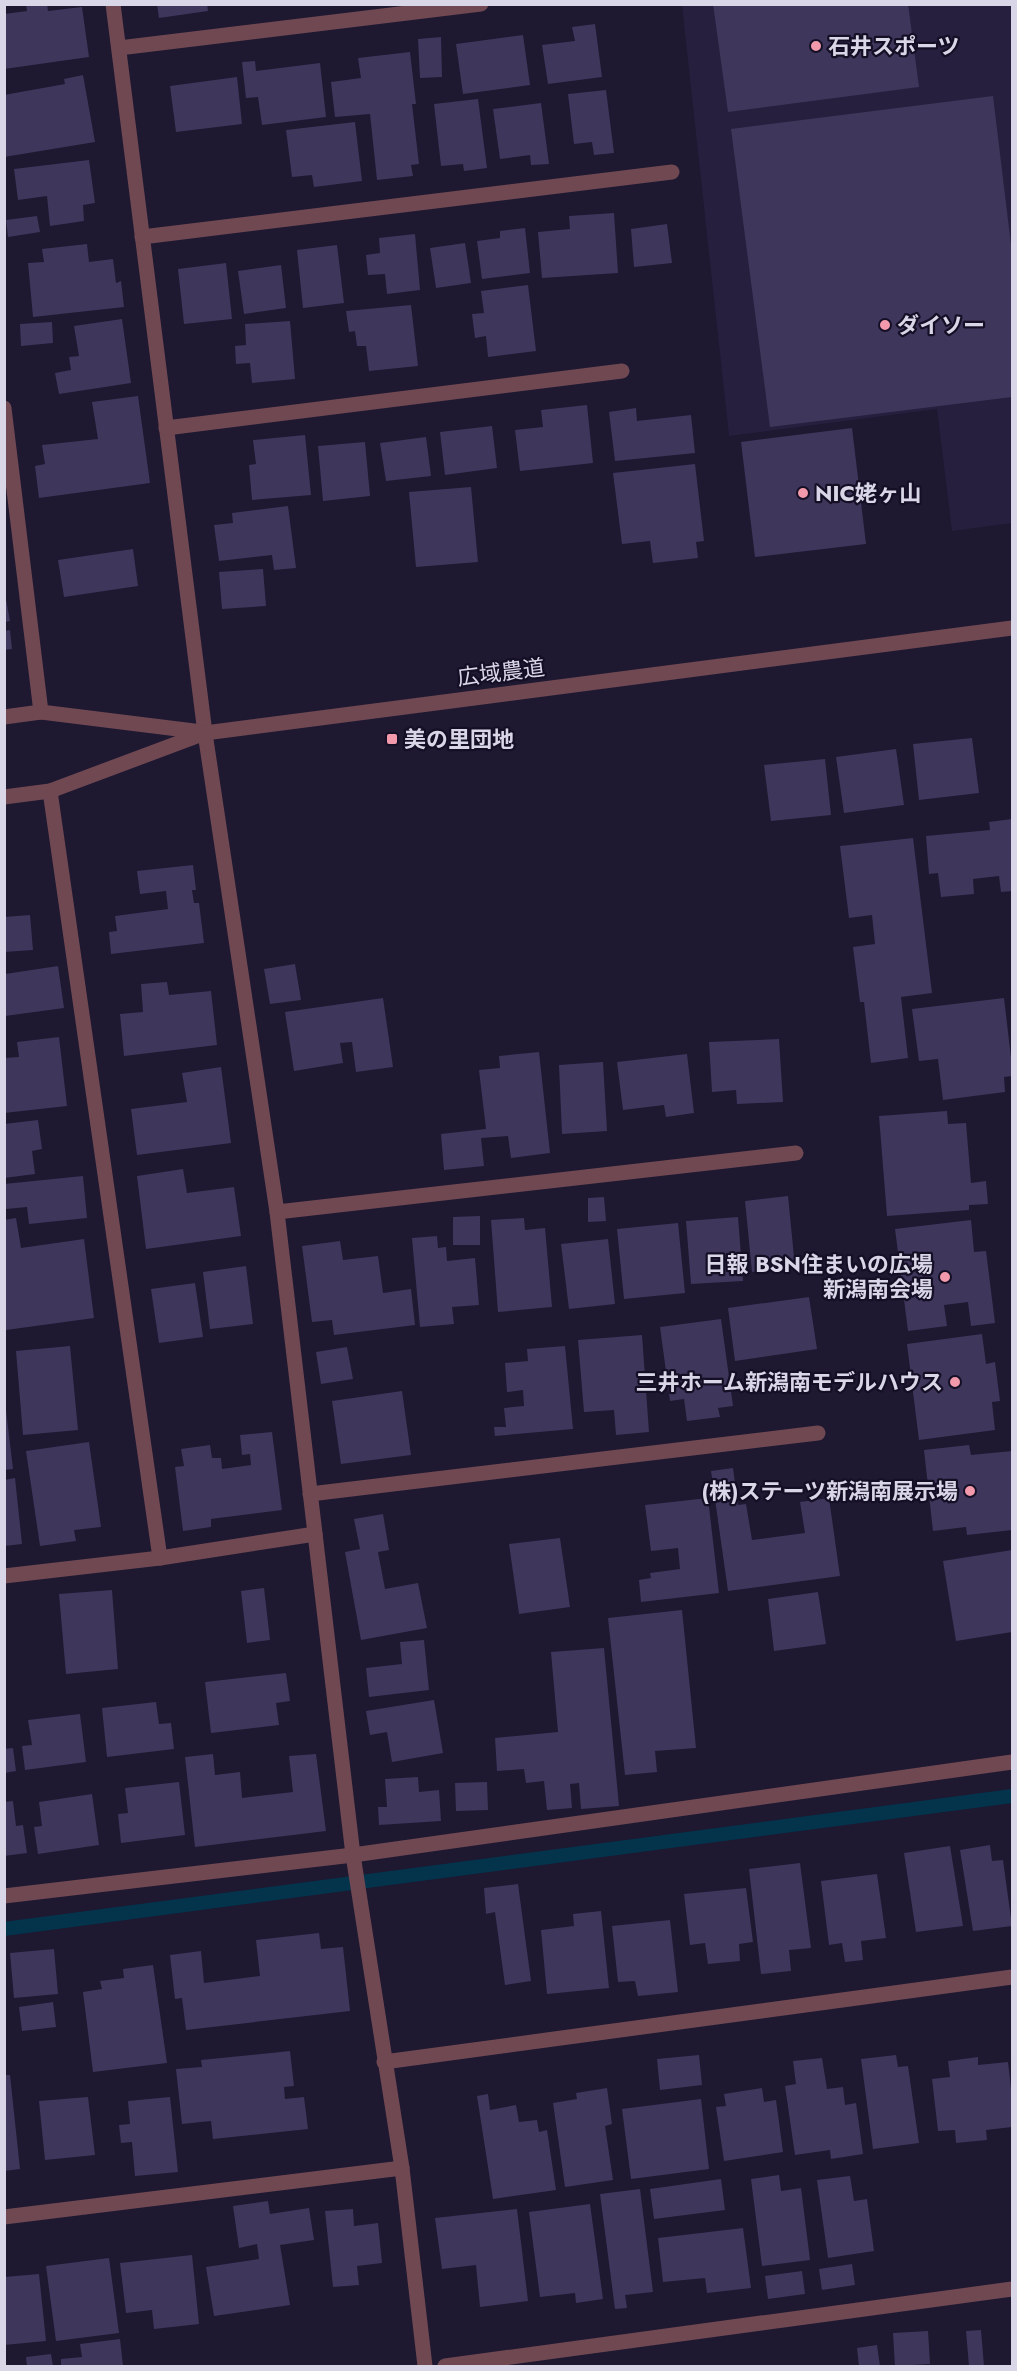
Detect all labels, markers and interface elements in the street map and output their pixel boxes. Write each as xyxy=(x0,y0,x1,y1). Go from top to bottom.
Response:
place label: 石井スポーツ xyxy=(828,30,960,62)
marker: 石井スポーツ xyxy=(809,39,823,53)
place label: ダイソー xyxy=(897,309,985,341)
marker: ダイソー xyxy=(878,318,892,332)
place label: NIC姥ヶ山 xyxy=(815,477,921,509)
marker: NIC姥ヶ山 xyxy=(796,486,810,500)
street label: 広域農道 xyxy=(455,651,547,693)
place label: 美の里団地 xyxy=(404,723,514,755)
marker: 美の里団地 xyxy=(385,732,399,746)
place label: 日報 BSN住まいの広場 新潟南会場 xyxy=(705,1248,933,1305)
marker: 日報 BSN住まいの広場 新潟南会場 xyxy=(938,1270,952,1284)
place label: 三井ホーム新潟南モデルハウス xyxy=(636,1366,943,1398)
marker: 三井ホーム新潟南モデルハウス xyxy=(948,1375,962,1389)
place label: (株)ステーツ新潟南展示場 xyxy=(701,1475,958,1507)
marker: (株)ステーツ新潟南展示場 xyxy=(963,1484,977,1498)

